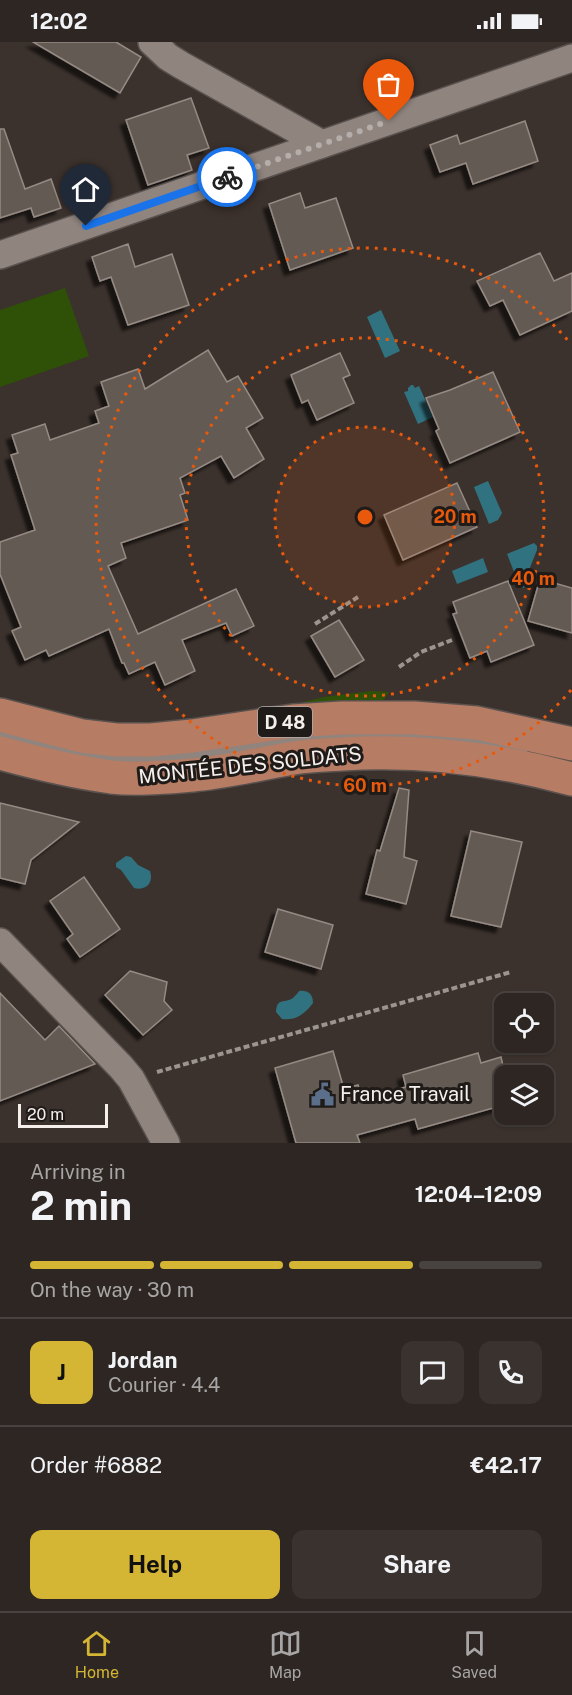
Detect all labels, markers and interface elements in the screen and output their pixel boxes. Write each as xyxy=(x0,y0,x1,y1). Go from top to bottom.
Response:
text: 12:02 xyxy=(30,8,87,34)
pin xyxy=(363,59,414,121)
icon: bag xyxy=(372,68,405,101)
courier xyxy=(197,147,257,207)
icon: bike xyxy=(211,161,244,194)
pin xyxy=(60,164,111,226)
icon: home xyxy=(69,173,102,206)
text: 20 m xyxy=(433,506,477,527)
centre of rings xyxy=(355,507,375,527)
text: 40 m xyxy=(511,568,555,589)
road number: D 48 xyxy=(258,707,312,737)
street label: MONTÉE DES SOLDATS xyxy=(137,740,363,789)
text: 60 m xyxy=(343,775,387,796)
map controls xyxy=(494,993,554,1125)
button: locate xyxy=(494,993,554,1053)
button: layers xyxy=(494,1065,554,1125)
public building icon: France Travail xyxy=(309,1081,335,1107)
place label: France Travail xyxy=(340,1082,470,1106)
scale bar xyxy=(18,1101,108,1128)
text: 20 m xyxy=(27,1105,64,1124)
text: Arriving in xyxy=(30,1160,125,1184)
text: 12:04–12:09 xyxy=(415,1181,542,1207)
text: 2 min xyxy=(30,1183,132,1229)
text: On the way · 30 m xyxy=(30,1278,194,1302)
button: chat xyxy=(401,1341,464,1404)
button: phone xyxy=(479,1341,542,1404)
text: Jordan xyxy=(108,1347,177,1373)
text: J xyxy=(57,1359,66,1385)
text: Courier · 4.4 xyxy=(108,1373,220,1397)
text: Order #6882 xyxy=(30,1452,162,1478)
text: €42.17 xyxy=(470,1452,542,1478)
button: Help xyxy=(30,1530,280,1599)
button: Share xyxy=(292,1530,542,1599)
tab: Home xyxy=(75,1627,119,1682)
tab: Map xyxy=(269,1627,302,1682)
tab: Saved xyxy=(451,1627,497,1682)

